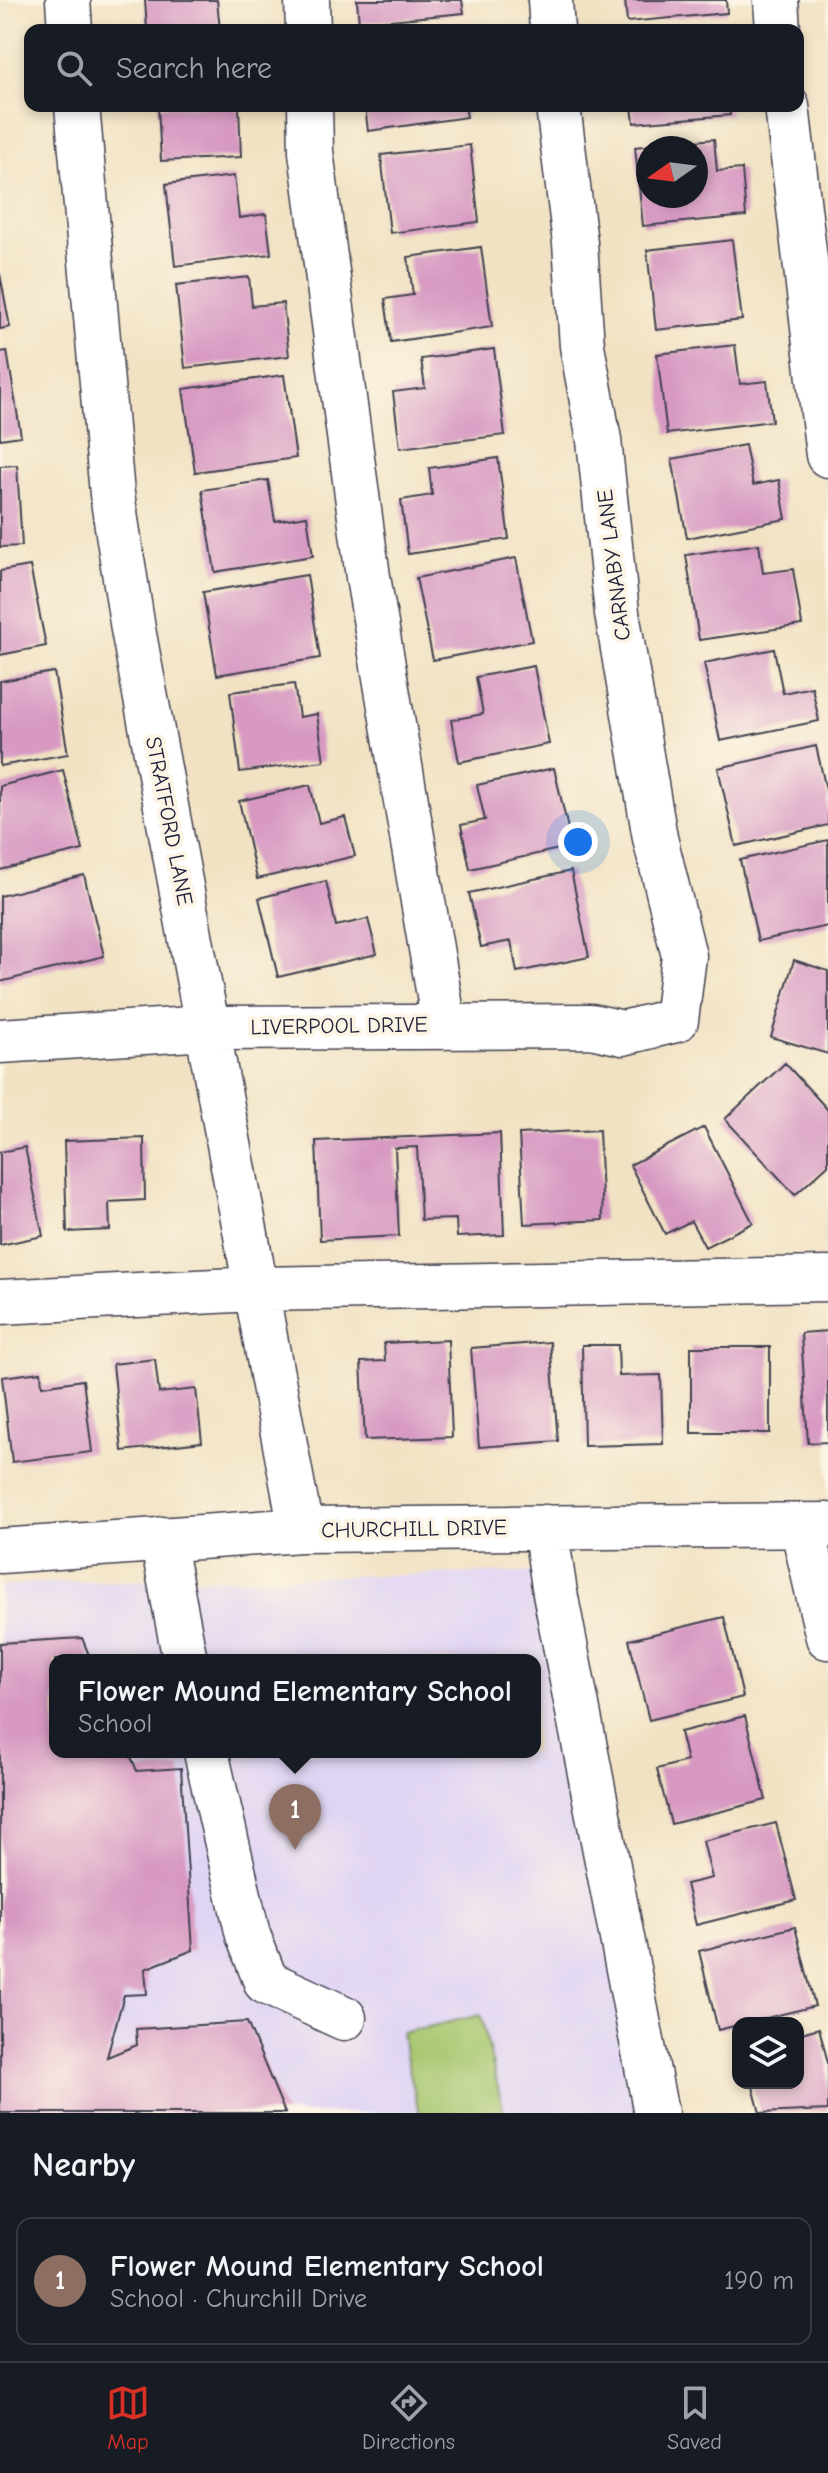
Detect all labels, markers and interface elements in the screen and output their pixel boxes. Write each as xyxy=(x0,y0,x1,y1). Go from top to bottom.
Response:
search box xyxy=(24,24,804,112)
icon: search xyxy=(52,46,96,90)
text: Search here xyxy=(116,51,272,86)
north arrow xyxy=(636,136,708,208)
street label: CARNABY LANE xyxy=(592,488,636,642)
street label: STRATFORD LANE xyxy=(140,734,198,908)
your location xyxy=(558,822,598,862)
street label: LIVERPOOL DRIVE xyxy=(250,1011,428,1041)
street label: CHURCHILL DRIVE xyxy=(321,1514,507,1544)
popup xyxy=(49,1654,541,1758)
text: Flower Mound Elementary School xyxy=(78,1674,512,1709)
text: School xyxy=(78,1709,152,1739)
pin: 1 xyxy=(269,1784,321,1850)
map controls xyxy=(732,2017,804,2089)
button: layers xyxy=(732,2017,804,2089)
text: Nearby xyxy=(32,2145,135,2185)
text: Flower Mound Elementary School xyxy=(110,2249,544,2284)
text: 1 xyxy=(55,2266,65,2296)
text: 190 m xyxy=(724,2266,794,2296)
text: School · Churchill Drive xyxy=(110,2284,367,2314)
tab: Map xyxy=(106,2381,150,2455)
tab: Directions xyxy=(362,2381,455,2455)
tab: Saved xyxy=(667,2381,722,2455)

